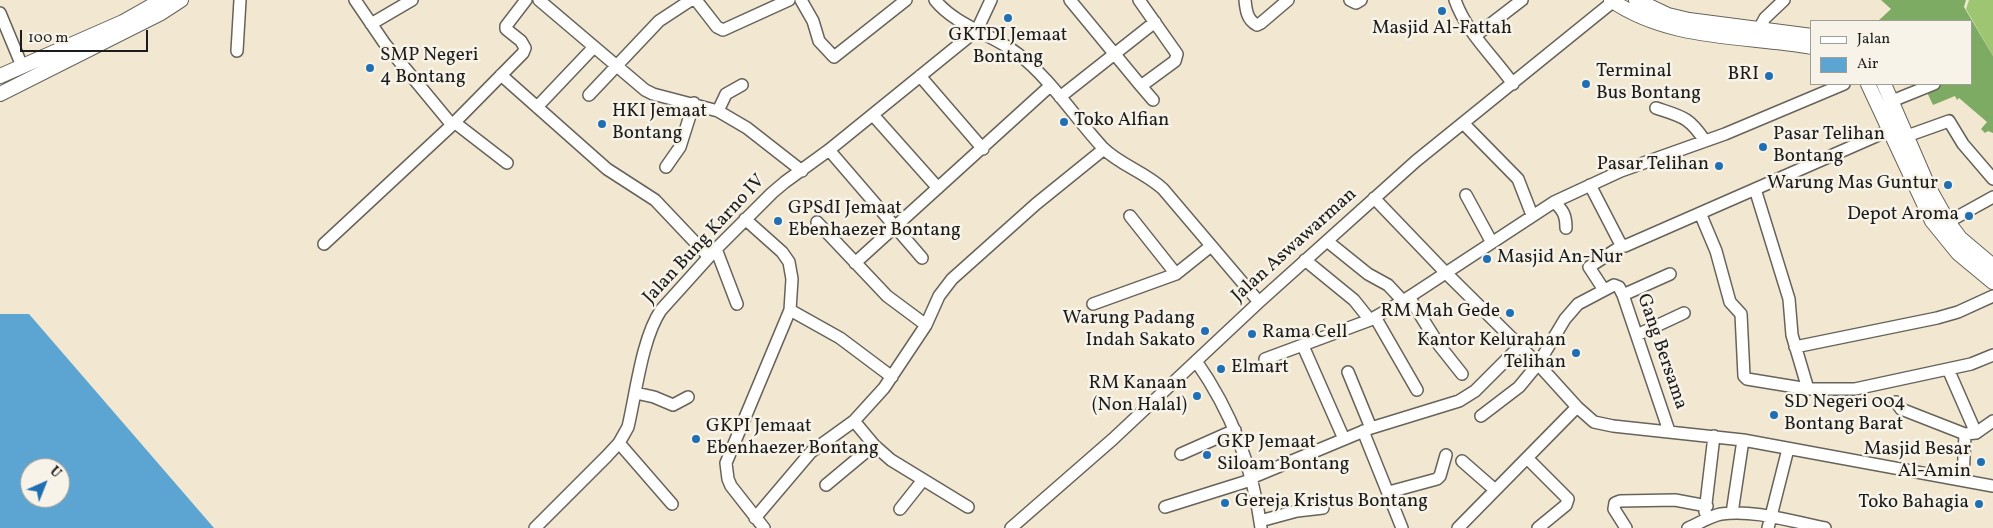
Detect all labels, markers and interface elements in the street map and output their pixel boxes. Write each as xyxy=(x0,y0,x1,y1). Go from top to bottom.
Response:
marker: Masjid Al-Fattah xyxy=(1436,5,1448,17)
marker: GKTDI Jemaat Bontang xyxy=(1002,12,1014,24)
place label: Masjid Al-Fattah xyxy=(1372,19,1512,41)
scale bar xyxy=(22,20,150,52)
legend xyxy=(1810,20,1973,85)
place label: GKTDI Jemaat Bontang xyxy=(949,26,1067,70)
text: 100 m xyxy=(28,28,68,49)
text: Jalan xyxy=(1857,29,1890,50)
place label: SMP Negeri 4 Bontang xyxy=(380,46,479,90)
text: Air xyxy=(1857,54,1878,75)
marker: SMP Negeri 4 Bontang xyxy=(364,62,376,74)
place label: Terminal Bus Bontang xyxy=(1596,62,1701,106)
place label: BRI xyxy=(1727,65,1759,87)
marker: BRI xyxy=(1763,70,1775,82)
marker: Terminal Bus Bontang xyxy=(1580,78,1592,90)
place label: HKI Jemaat Bontang xyxy=(612,102,707,146)
place label: Toko Alfian xyxy=(1074,111,1169,133)
marker: Toko Alfian xyxy=(1058,116,1070,128)
marker: HKI Jemaat Bontang xyxy=(596,118,608,130)
place label: Pasar Telihan Bontang xyxy=(1773,125,1885,169)
marker: Pasar Telihan Bontang xyxy=(1757,141,1769,153)
place label: Pasar Telihan xyxy=(1597,155,1709,177)
marker: Pasar Telihan xyxy=(1713,160,1725,172)
street label: Jalan Bung Karno IV xyxy=(639,171,771,309)
place label: Warung Mas Guntur xyxy=(1767,174,1938,196)
marker: Warung Mas Guntur xyxy=(1942,179,1954,191)
street label: Jalan Aswawarman xyxy=(1228,184,1362,308)
place label: GPSdI Jemaat Ebenhaezer Bontang xyxy=(788,199,961,243)
place label: Depot Aroma xyxy=(1847,205,1959,227)
marker: Depot Aroma xyxy=(1963,210,1975,222)
marker: GPSdI Jemaat Ebenhaezer Bontang xyxy=(772,215,784,227)
place label: Masjid An-Nur xyxy=(1497,248,1623,270)
marker: Masjid An-Nur xyxy=(1481,253,1493,265)
street label: Gang Bersama xyxy=(1631,291,1691,413)
place label: RM Mah Gede xyxy=(1381,302,1500,324)
marker: RM Mah Gede xyxy=(1504,307,1516,319)
place label: Warung Padang Indah Sakato xyxy=(1063,309,1195,353)
place label: Rama Cell xyxy=(1262,323,1347,345)
marker: Warung Padang Indah Sakato xyxy=(1199,325,1211,337)
marker: Rama Cell xyxy=(1246,328,1258,340)
place label: Kantor Kelurahan Telihan xyxy=(1417,331,1566,375)
marker: Kantor Kelurahan Telihan xyxy=(1570,347,1582,359)
place label: Elmart xyxy=(1231,358,1289,380)
marker: Elmart xyxy=(1215,363,1227,375)
place label: RM Kanaan (Non Halal) xyxy=(1089,374,1187,418)
marker: RM Kanaan (Non Halal) xyxy=(1191,390,1203,402)
place label: SD Negeri 004 Bontang Barat xyxy=(1784,393,1906,437)
marker: SD Negeri 004 Bontang Barat xyxy=(1768,409,1780,421)
place label: GKPI Jemaat Ebenhaezer Bontang xyxy=(706,417,879,461)
marker: GKPI Jemaat Ebenhaezer Bontang xyxy=(690,433,702,445)
place label: GKP Jemaat Siloam Bontang xyxy=(1217,433,1350,477)
place label: Masjid Besar Al-Amin xyxy=(1864,440,1971,484)
marker: GKP Jemaat Siloam Bontang xyxy=(1201,449,1213,461)
marker: Masjid Besar Al-Amin xyxy=(1975,456,1987,468)
north arrow xyxy=(20,458,70,508)
text: U xyxy=(45,462,65,483)
place label: Gereja Kristus Bontang xyxy=(1235,492,1428,514)
place label: Toko Bahagia xyxy=(1858,493,1969,515)
marker: Gereja Kristus Bontang xyxy=(1219,497,1231,509)
marker: Toko Bahagia xyxy=(1973,498,1985,510)

